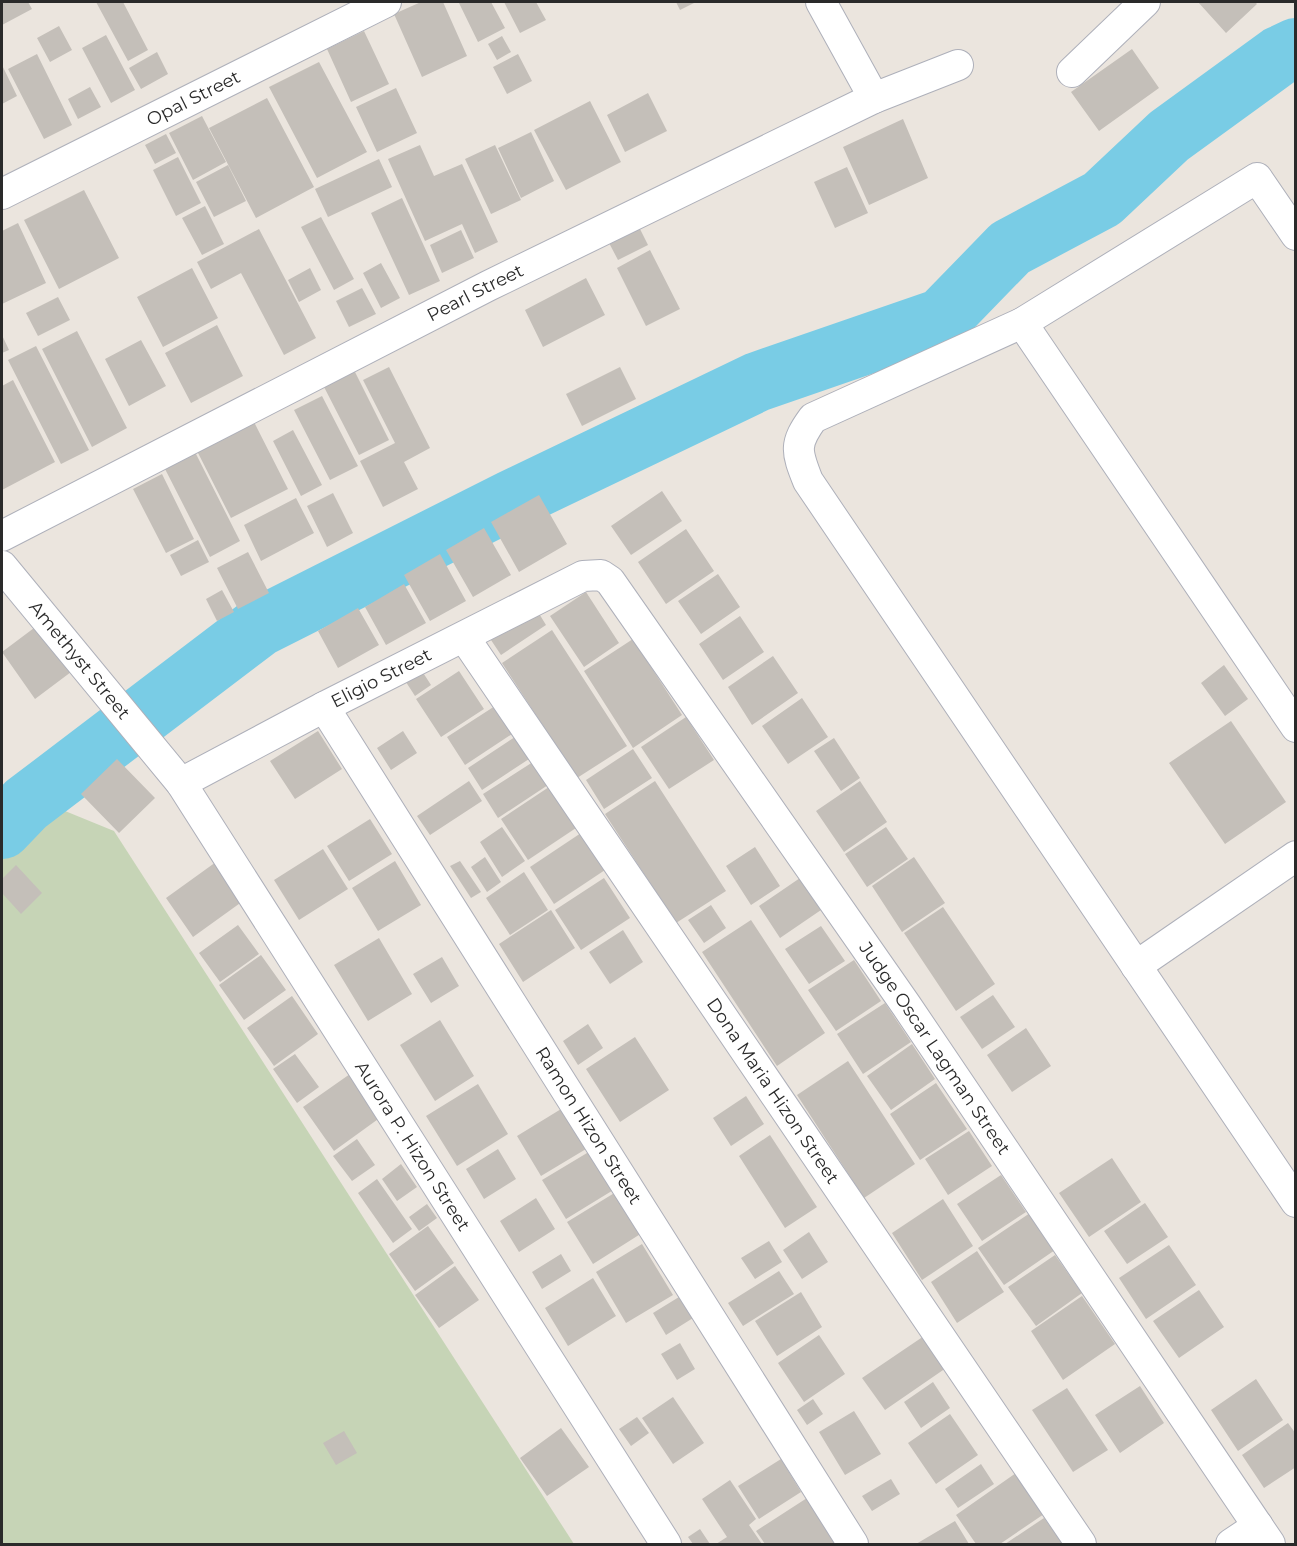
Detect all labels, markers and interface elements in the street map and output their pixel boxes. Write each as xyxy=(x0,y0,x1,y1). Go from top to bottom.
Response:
street label: Opal Street xyxy=(143,66,244,131)
street label: Pearl Street xyxy=(423,259,527,326)
street label: Amethyst Street xyxy=(24,596,135,724)
street label: Eligio Street xyxy=(327,644,435,713)
street label: Judge Oscar Lagman Street xyxy=(854,937,1015,1159)
street label: Dona Maria Hizon Street xyxy=(702,994,844,1188)
street label: Ramon Hizon Street xyxy=(531,1043,646,1208)
street label: Aurora P. Hizon Street xyxy=(350,1057,475,1235)

